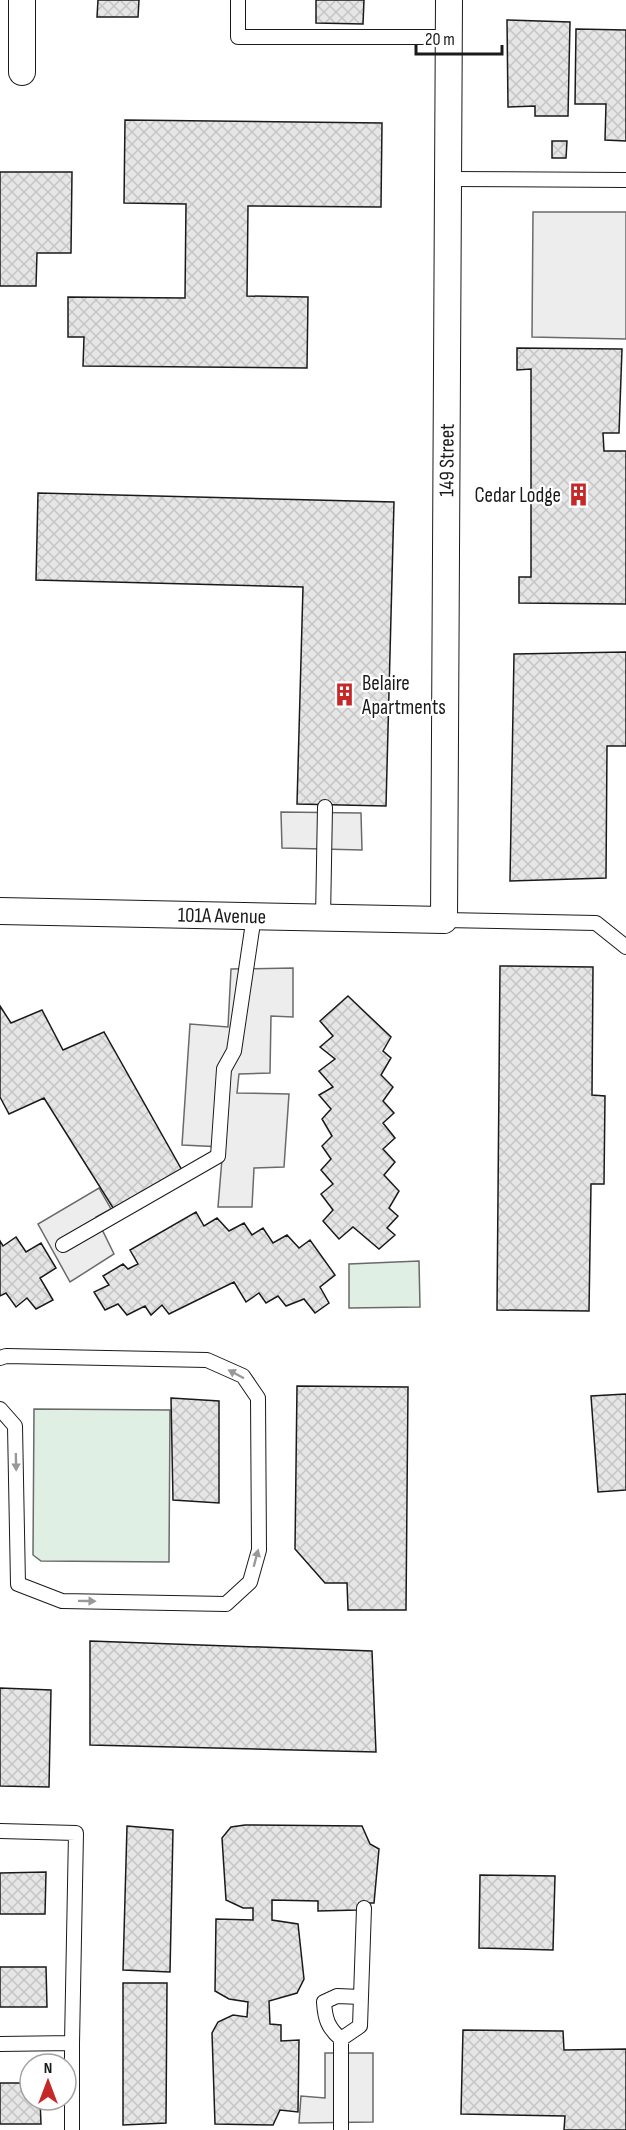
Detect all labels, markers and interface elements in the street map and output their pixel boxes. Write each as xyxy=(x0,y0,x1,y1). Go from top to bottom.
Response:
scale bar xyxy=(416,18,502,56)
text: 20 m xyxy=(425,29,455,50)
street label: 149 Street xyxy=(434,423,459,497)
building icon: Cedar Lodge xyxy=(566,482,592,508)
place label: Cedar Lodge xyxy=(475,483,561,508)
place label: Belaire Apartments xyxy=(361,671,446,720)
building icon: Belaire Apartments xyxy=(331,682,357,708)
street label: 101A Avenue xyxy=(178,902,266,929)
one-way arrow xyxy=(227,1369,245,1379)
one-way arrow xyxy=(11,1452,21,1471)
one-way arrow xyxy=(252,1549,261,1567)
one-way arrow xyxy=(78,1597,97,1606)
north arrow xyxy=(18,2052,78,2112)
text: N xyxy=(44,2059,52,2078)

